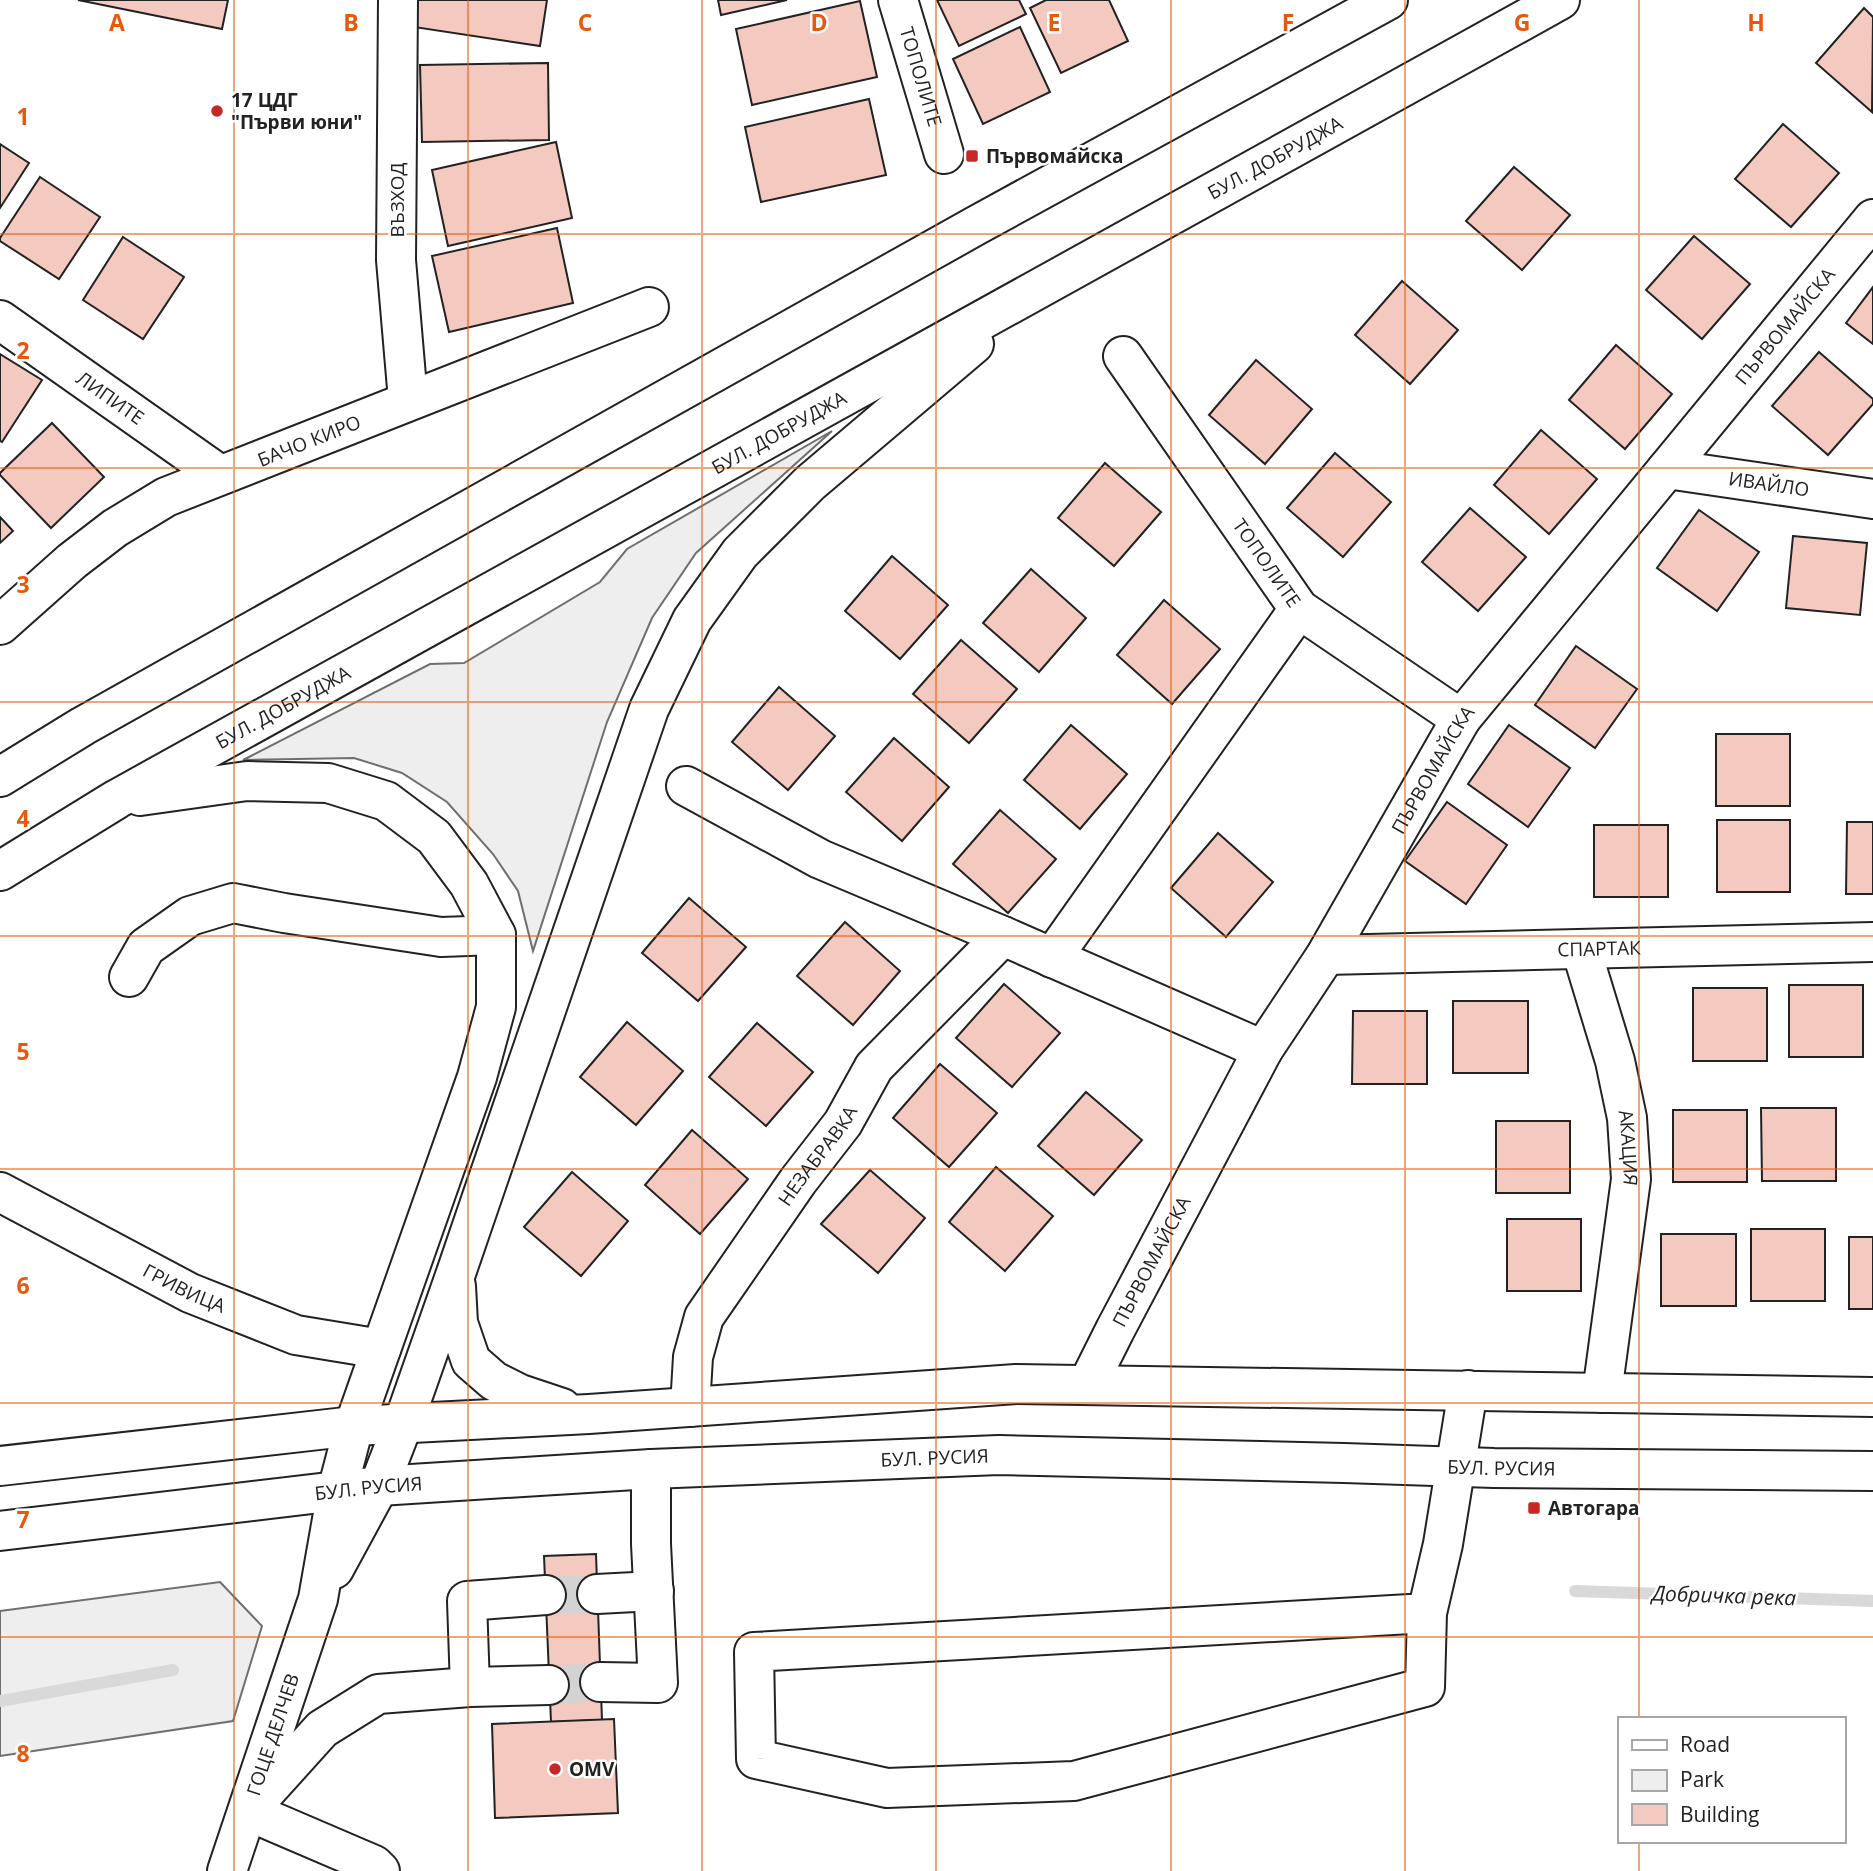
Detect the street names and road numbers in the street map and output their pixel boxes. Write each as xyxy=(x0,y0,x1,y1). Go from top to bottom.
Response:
street label: ТОПОЛИТЕ xyxy=(894,24,948,130)
street label: БУЛ. ДОБРУДЖА xyxy=(1203,110,1347,206)
street label: ВЪЗХОД xyxy=(384,162,410,238)
street label: ПЪРВОМАЙСКА xyxy=(1729,262,1841,390)
street label: ЛИПИТЕ xyxy=(71,365,149,431)
street label: БУЛ. ДОБРУДЖА xyxy=(707,385,851,480)
street label: БАЧО КИРО xyxy=(254,409,364,473)
street label: ИВАЙЛО xyxy=(1727,465,1811,503)
street label: ТОПОЛИТЕ xyxy=(1227,513,1307,612)
street label: БУЛ. ДОБРУДЖА xyxy=(211,659,355,755)
street label: ПЪРВОМАЙСКА xyxy=(1385,700,1480,838)
street label: СПАРТАК xyxy=(1557,935,1641,963)
street label: НЕЗАБРАВКА xyxy=(772,1101,863,1211)
street label: АКАЦИЯ xyxy=(1613,1107,1645,1187)
street label: ПЪРВОМАЙСКА xyxy=(1106,1191,1197,1331)
street label: ГРИВИЦА xyxy=(138,1257,229,1319)
street label: БУЛ. РУСИЯ xyxy=(880,1442,989,1473)
street label: БУЛ. РУСИЯ xyxy=(1447,1453,1556,1481)
street label: БУЛ. РУСИЯ xyxy=(313,1470,423,1507)
street label: ГОЦЕ ДЕЛЧЕВ xyxy=(240,1670,305,1799)

